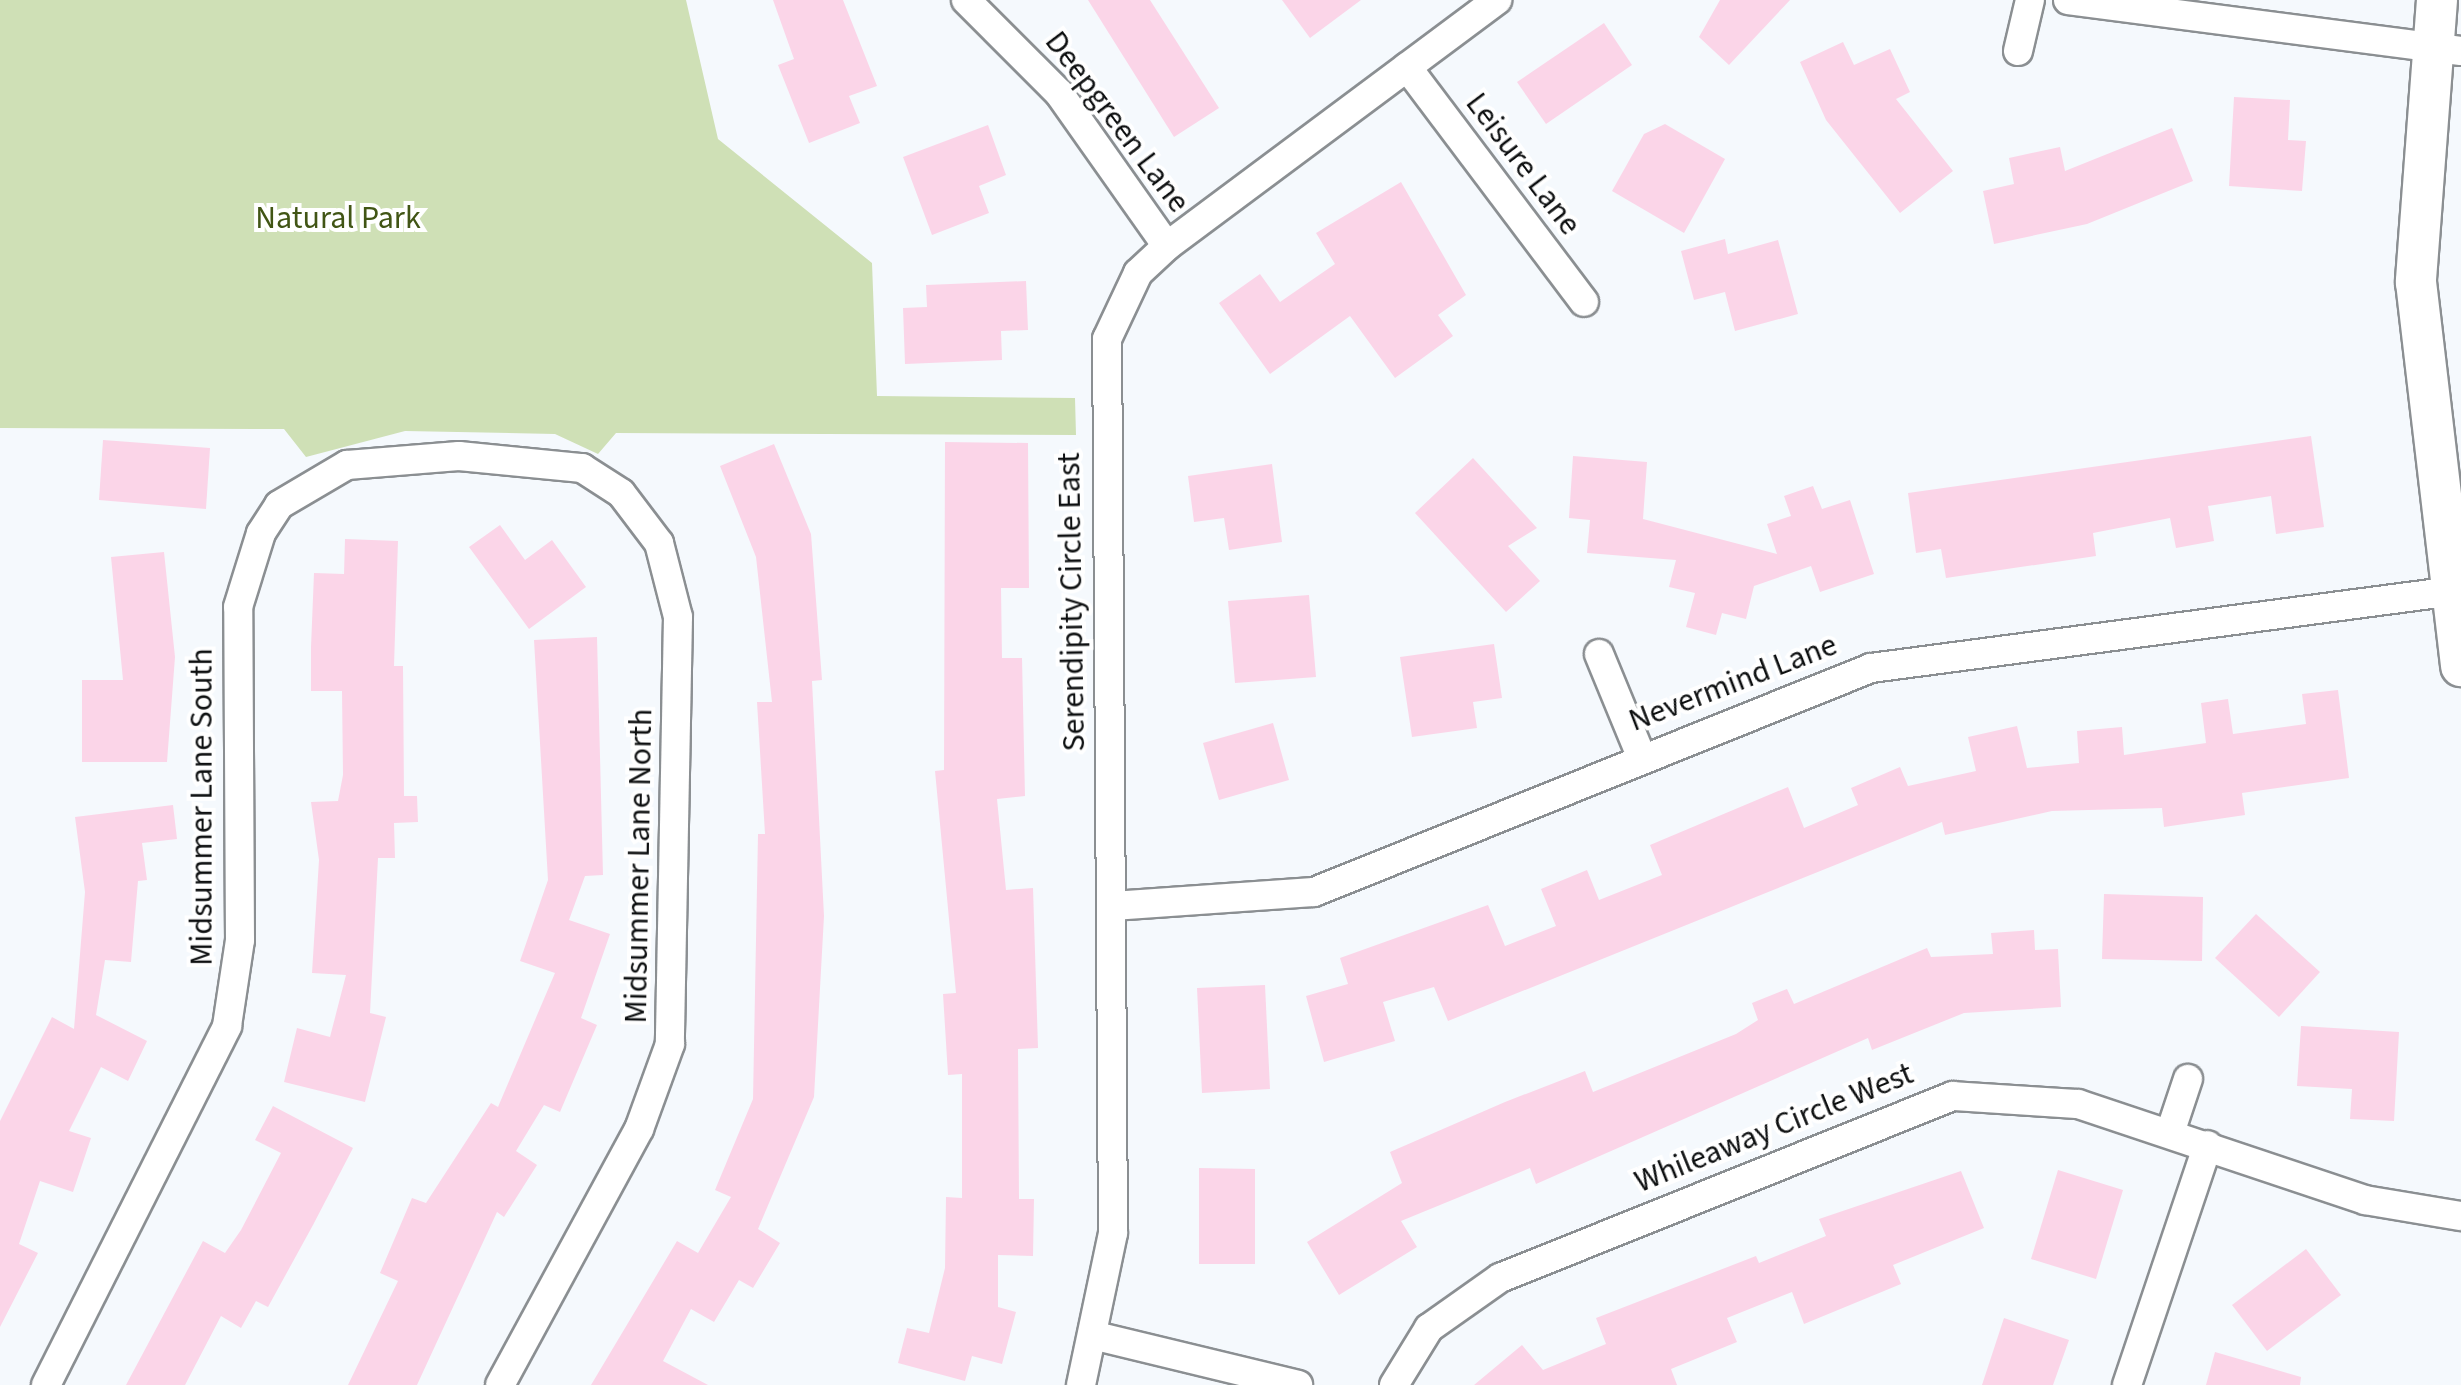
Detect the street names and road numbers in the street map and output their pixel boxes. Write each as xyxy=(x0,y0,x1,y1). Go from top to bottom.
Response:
street label: Deepgreen Lane xyxy=(1036,24,1198,220)
street label: Leisure Lane xyxy=(1457,85,1589,243)
street label: Serendipity Circle East xyxy=(1050,452,1094,752)
street label: Nevermind Lane xyxy=(1624,626,1842,740)
street label: Midsummer Lane South xyxy=(183,648,221,966)
street label: Midsummer Lane North xyxy=(617,708,661,1024)
street label: Whileaway Circle West xyxy=(1629,1055,1919,1201)

